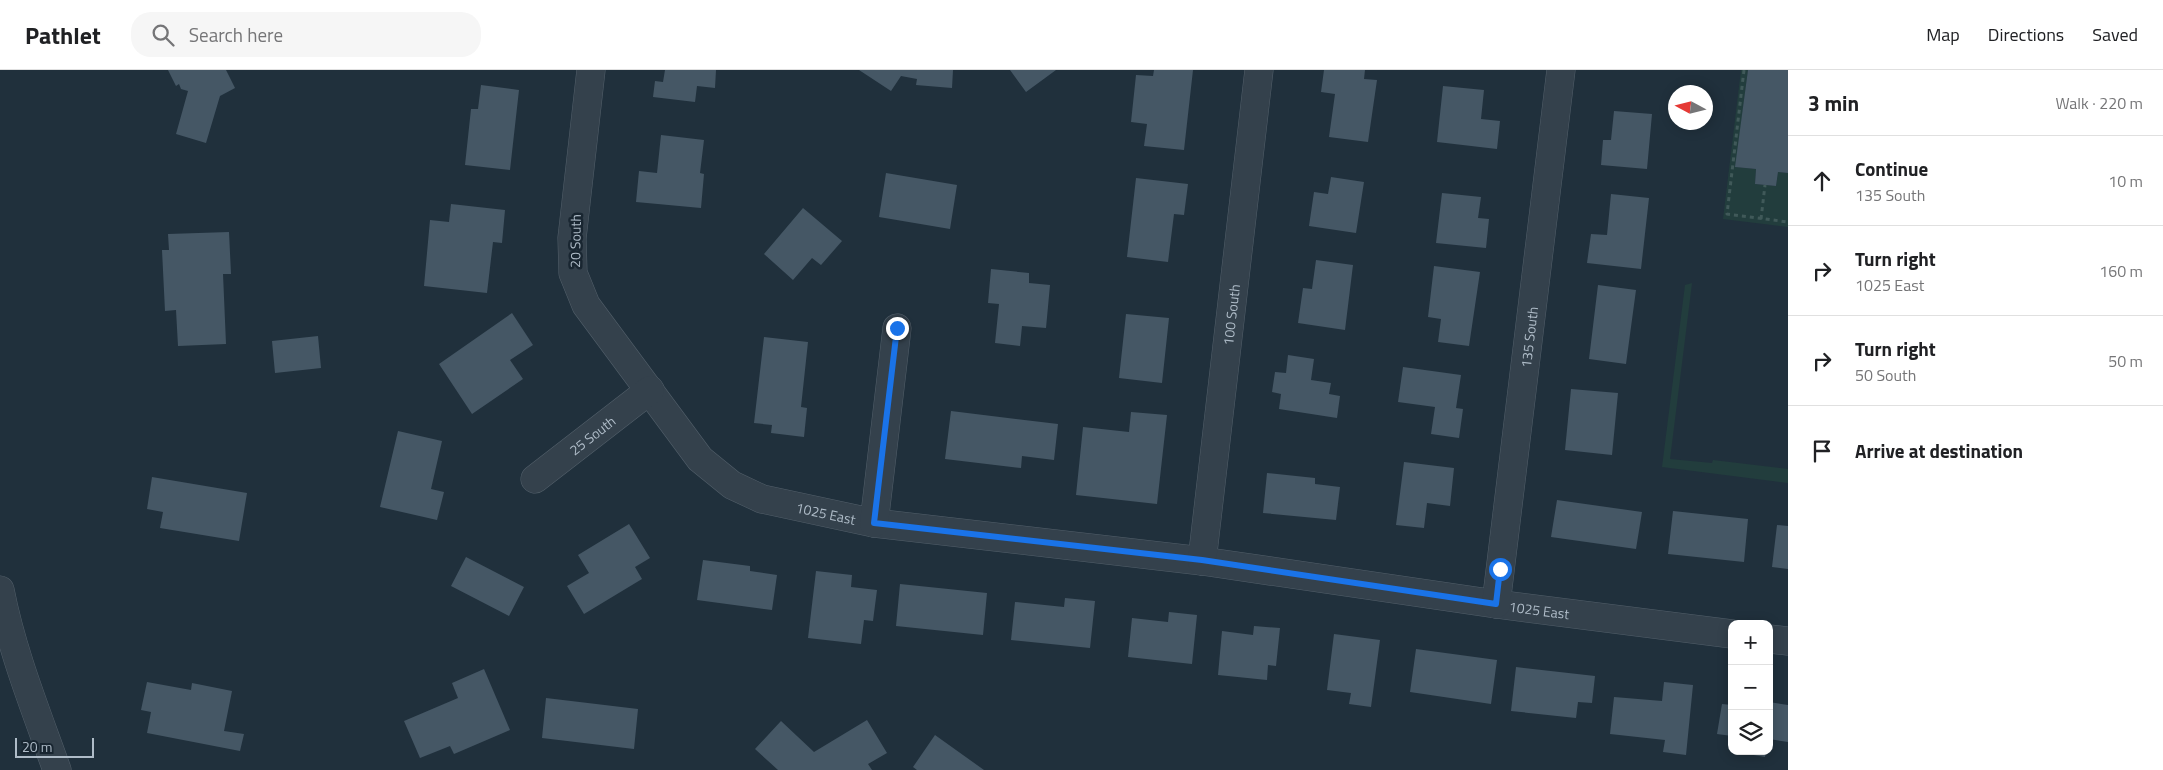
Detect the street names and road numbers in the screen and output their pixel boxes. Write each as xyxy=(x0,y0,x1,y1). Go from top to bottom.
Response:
street label: 20 South xyxy=(564,214,586,268)
street label: 100 South xyxy=(1217,283,1245,346)
street label: 135 South xyxy=(1514,305,1543,369)
street label: 25 South xyxy=(564,410,620,460)
street label: 1025 East xyxy=(794,496,858,529)
street label: 1025 East xyxy=(1508,595,1571,624)

